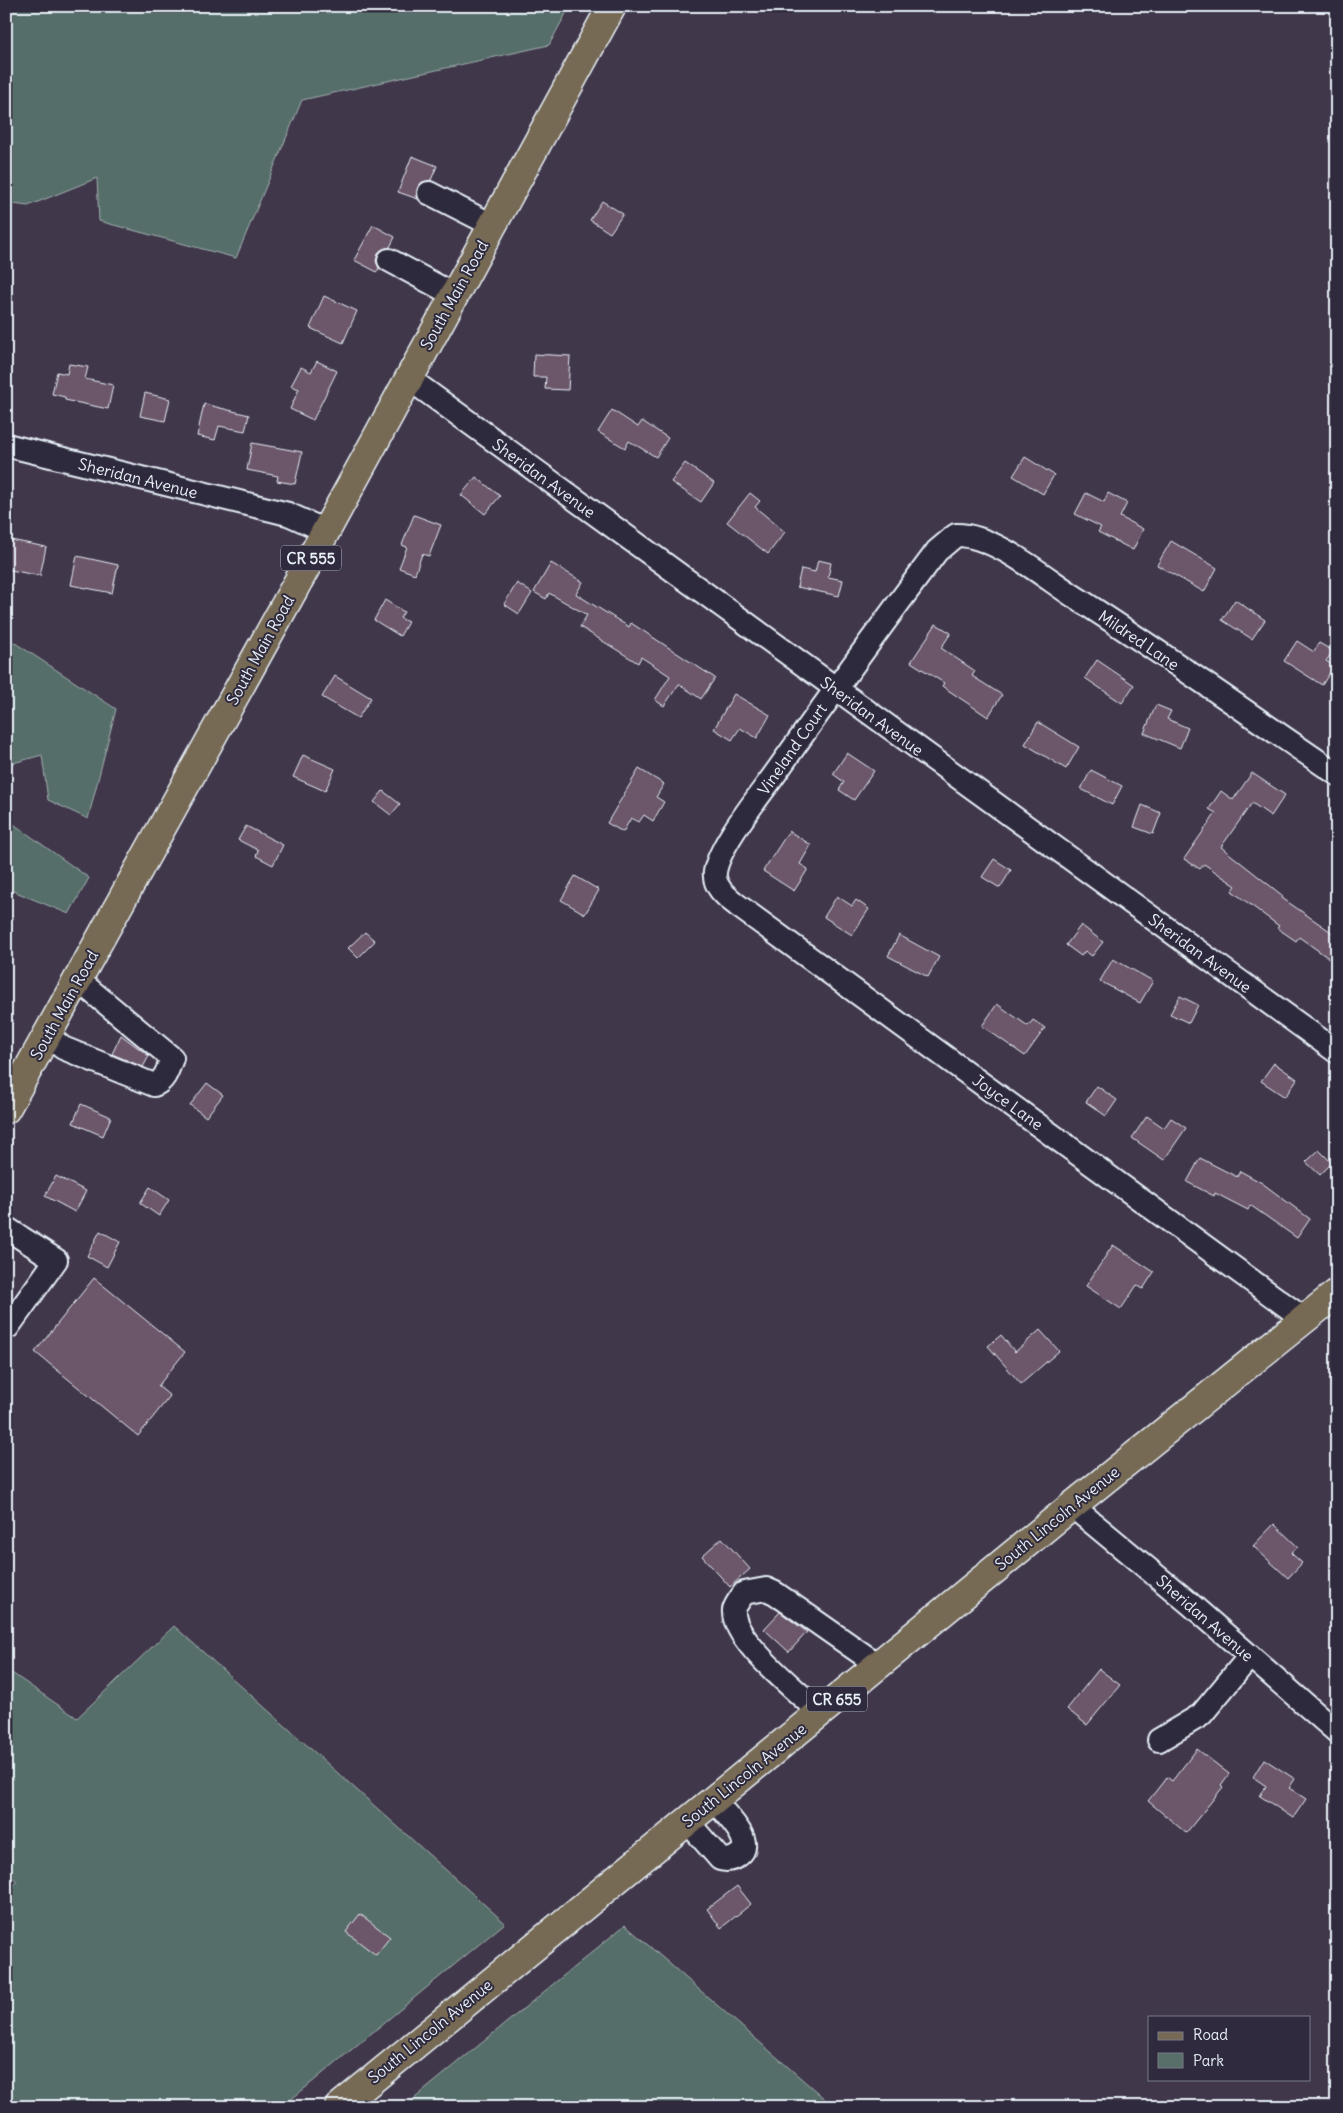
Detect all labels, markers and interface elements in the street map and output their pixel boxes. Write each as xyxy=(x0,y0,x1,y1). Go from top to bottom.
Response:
street label: South Main Road xyxy=(416,237,492,353)
street label: Sheridan Avenue xyxy=(489,434,599,522)
street label: Sheridan Avenue xyxy=(76,454,200,502)
road number: CR 555 xyxy=(281,546,341,570)
street label: South Main Road xyxy=(222,592,298,708)
street label: Mildred Lane xyxy=(1095,606,1183,674)
street label: Sheridan Avenue xyxy=(817,672,927,760)
street label: Vineland Court xyxy=(753,699,831,799)
street label: Sheridan Avenue xyxy=(1145,909,1255,997)
street label: South Main Road xyxy=(26,947,102,1063)
street label: Joyce Lane xyxy=(969,1070,1047,1134)
street label: South Lincoln Avenue xyxy=(991,1462,1123,1574)
street label: Sheridan Avenue xyxy=(1152,1570,1258,1666)
road number: CR 655 xyxy=(807,1686,867,1712)
street label: South Lincoln Avenue xyxy=(678,1719,810,1831)
street label: South Lincoln Avenue xyxy=(364,1975,496,2087)
legend xyxy=(1148,2016,1310,2080)
text: Road xyxy=(1193,2025,1228,2044)
text: Park xyxy=(1193,2051,1224,2070)

